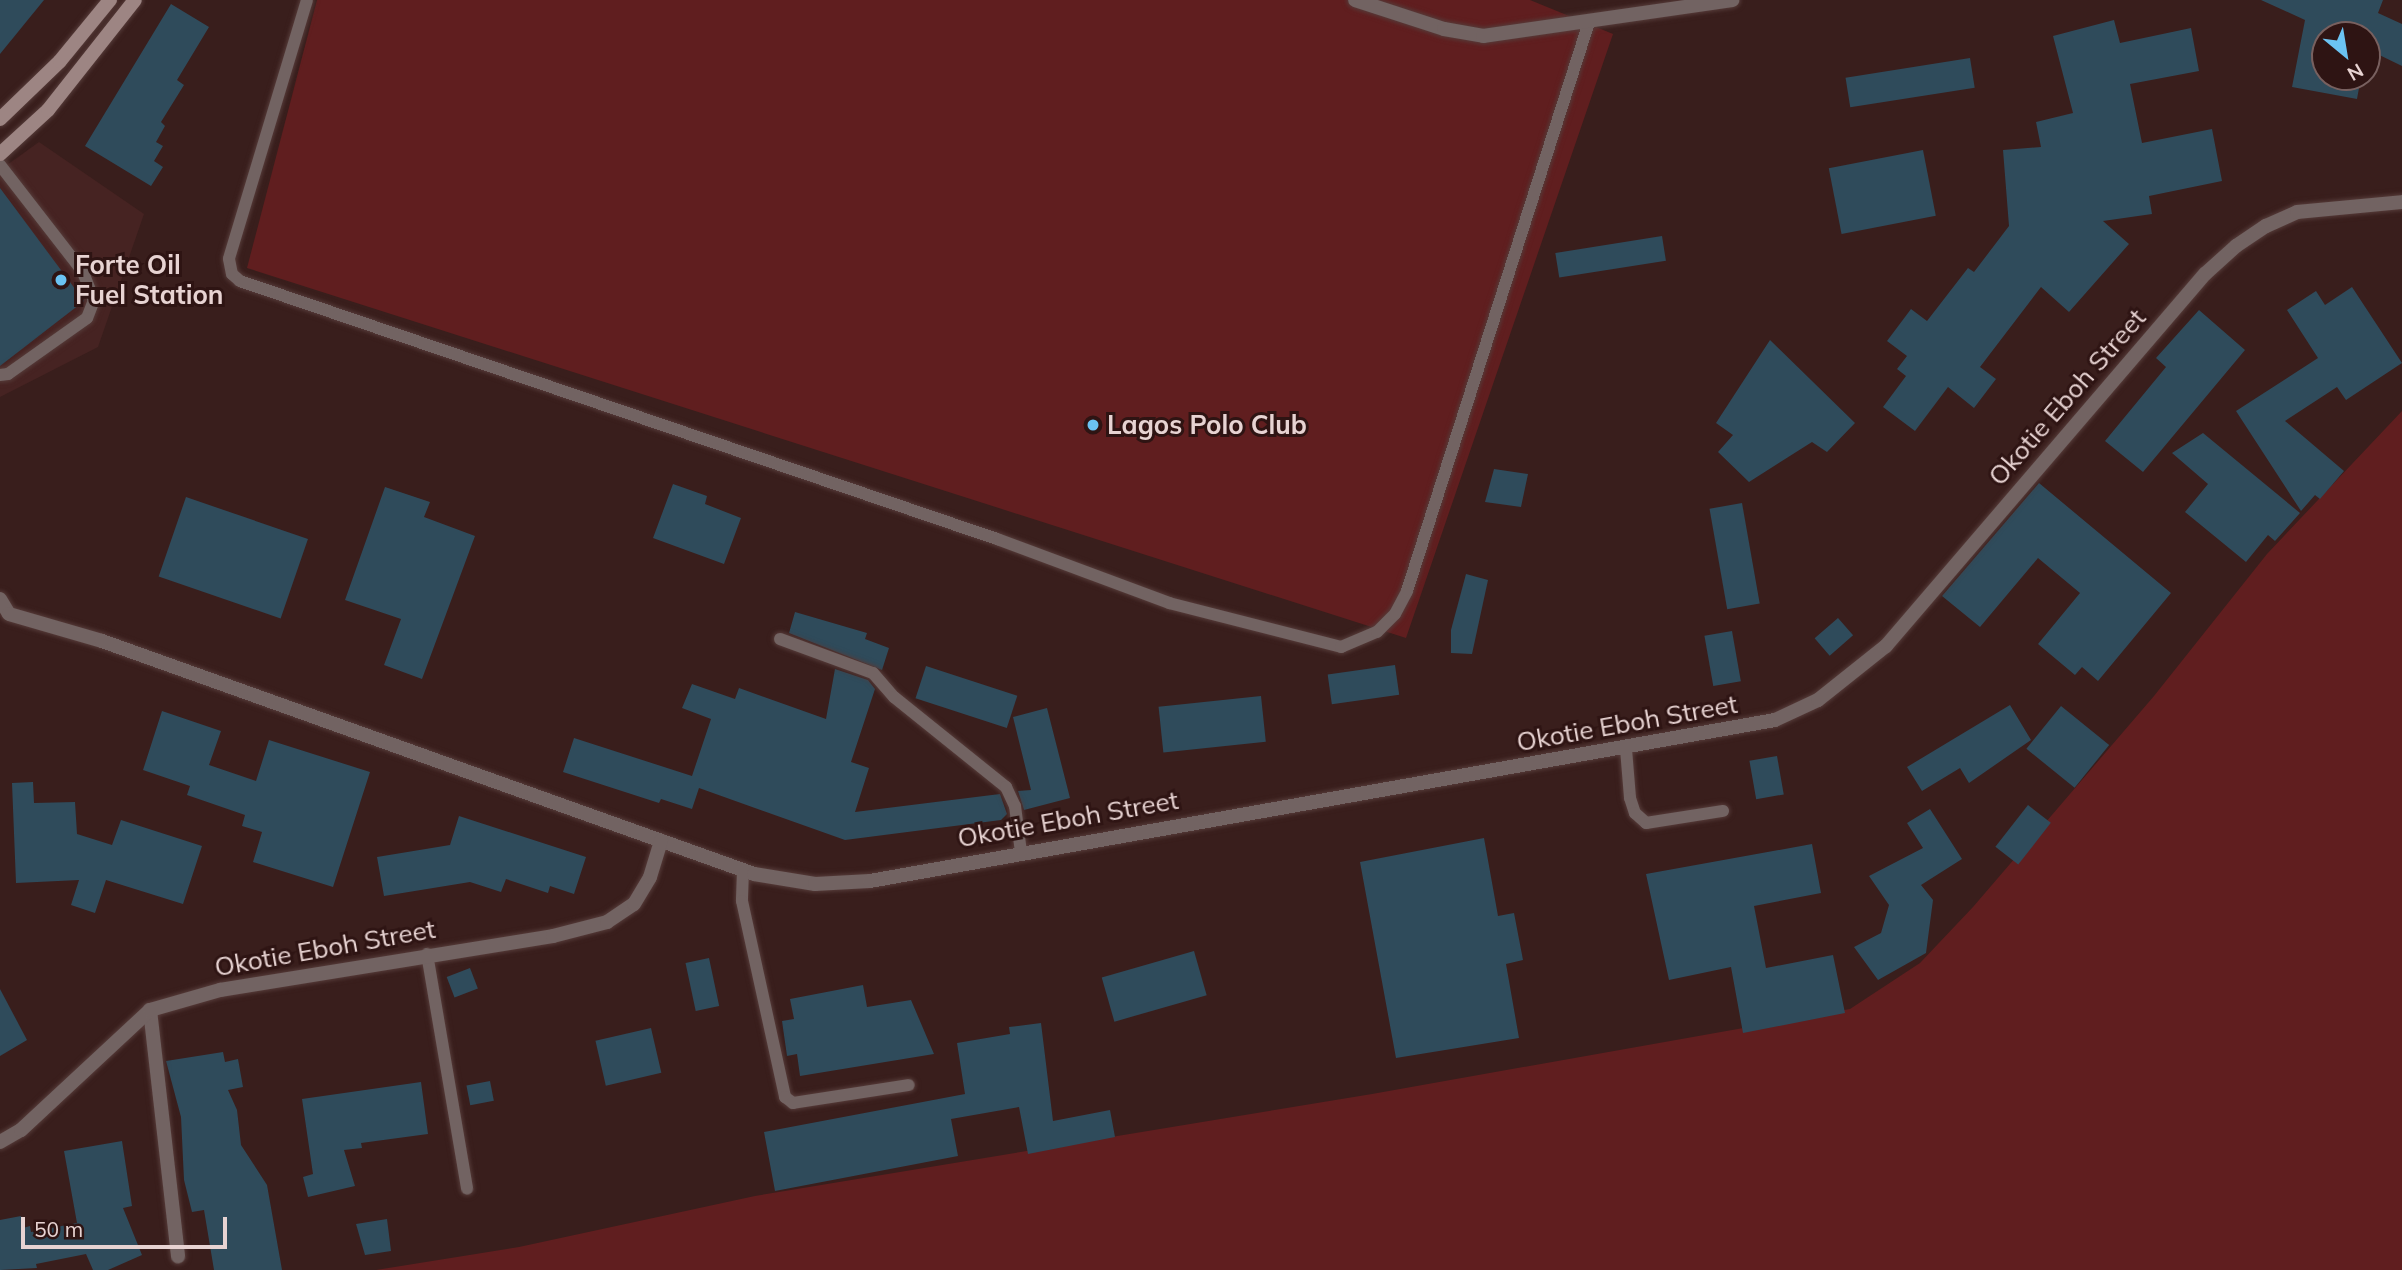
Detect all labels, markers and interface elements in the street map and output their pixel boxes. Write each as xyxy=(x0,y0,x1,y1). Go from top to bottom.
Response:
north arrow xyxy=(2311,21,2381,91)
text: N xyxy=(2343,58,2368,86)
place label: Forte Oil Fuel Station xyxy=(75,249,224,310)
marker: Forte Oil Fuel Station xyxy=(53,272,69,288)
street label: Okotie Eboh Street xyxy=(1982,302,2152,492)
place label: Lagos Polo Club xyxy=(1107,409,1307,441)
marker: Lagos Polo Club xyxy=(1085,417,1101,433)
street label: Okotie Eboh Street xyxy=(1514,688,1740,758)
street label: Okotie Eboh Street xyxy=(955,784,1181,854)
street label: Okotie Eboh Street xyxy=(212,913,438,983)
scale bar xyxy=(24,1204,231,1248)
text: 50 m xyxy=(34,1216,83,1242)

